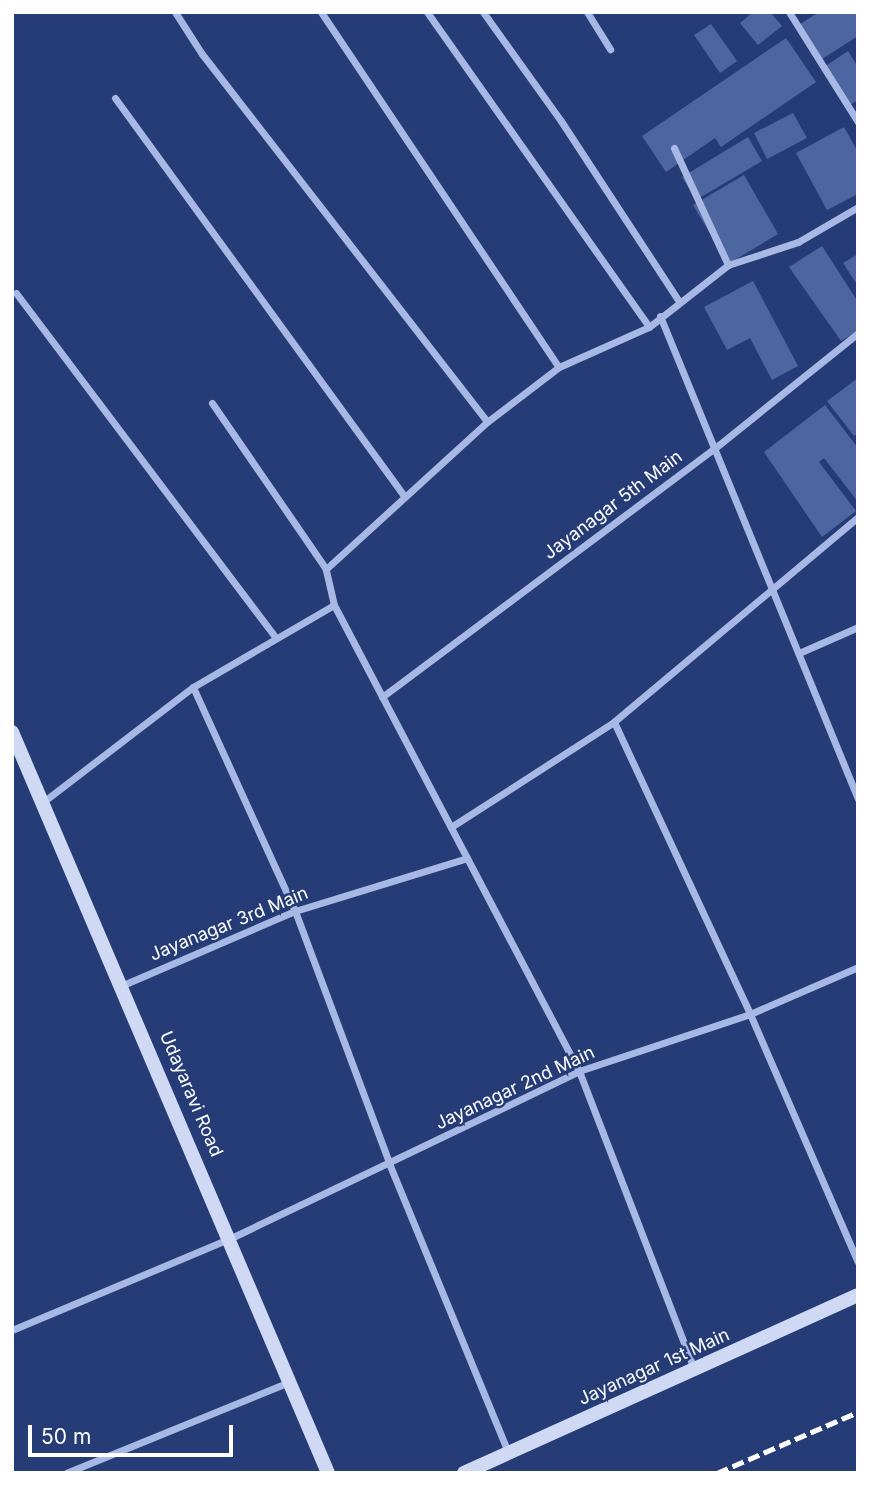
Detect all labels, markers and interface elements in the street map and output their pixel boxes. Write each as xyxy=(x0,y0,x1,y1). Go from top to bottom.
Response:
street label: Jayanagar 5th Main xyxy=(539,446,687,564)
street label: Jayanagar 3rd Main xyxy=(147,882,311,966)
street label: Udayaravi Road xyxy=(155,1028,227,1160)
street label: Jayanagar 2nd Main xyxy=(432,1042,598,1134)
street label: Jayanagar 1st Main xyxy=(575,1324,733,1410)
scale bar xyxy=(32,1412,236,1456)
text: 50 m xyxy=(41,1424,91,1449)

